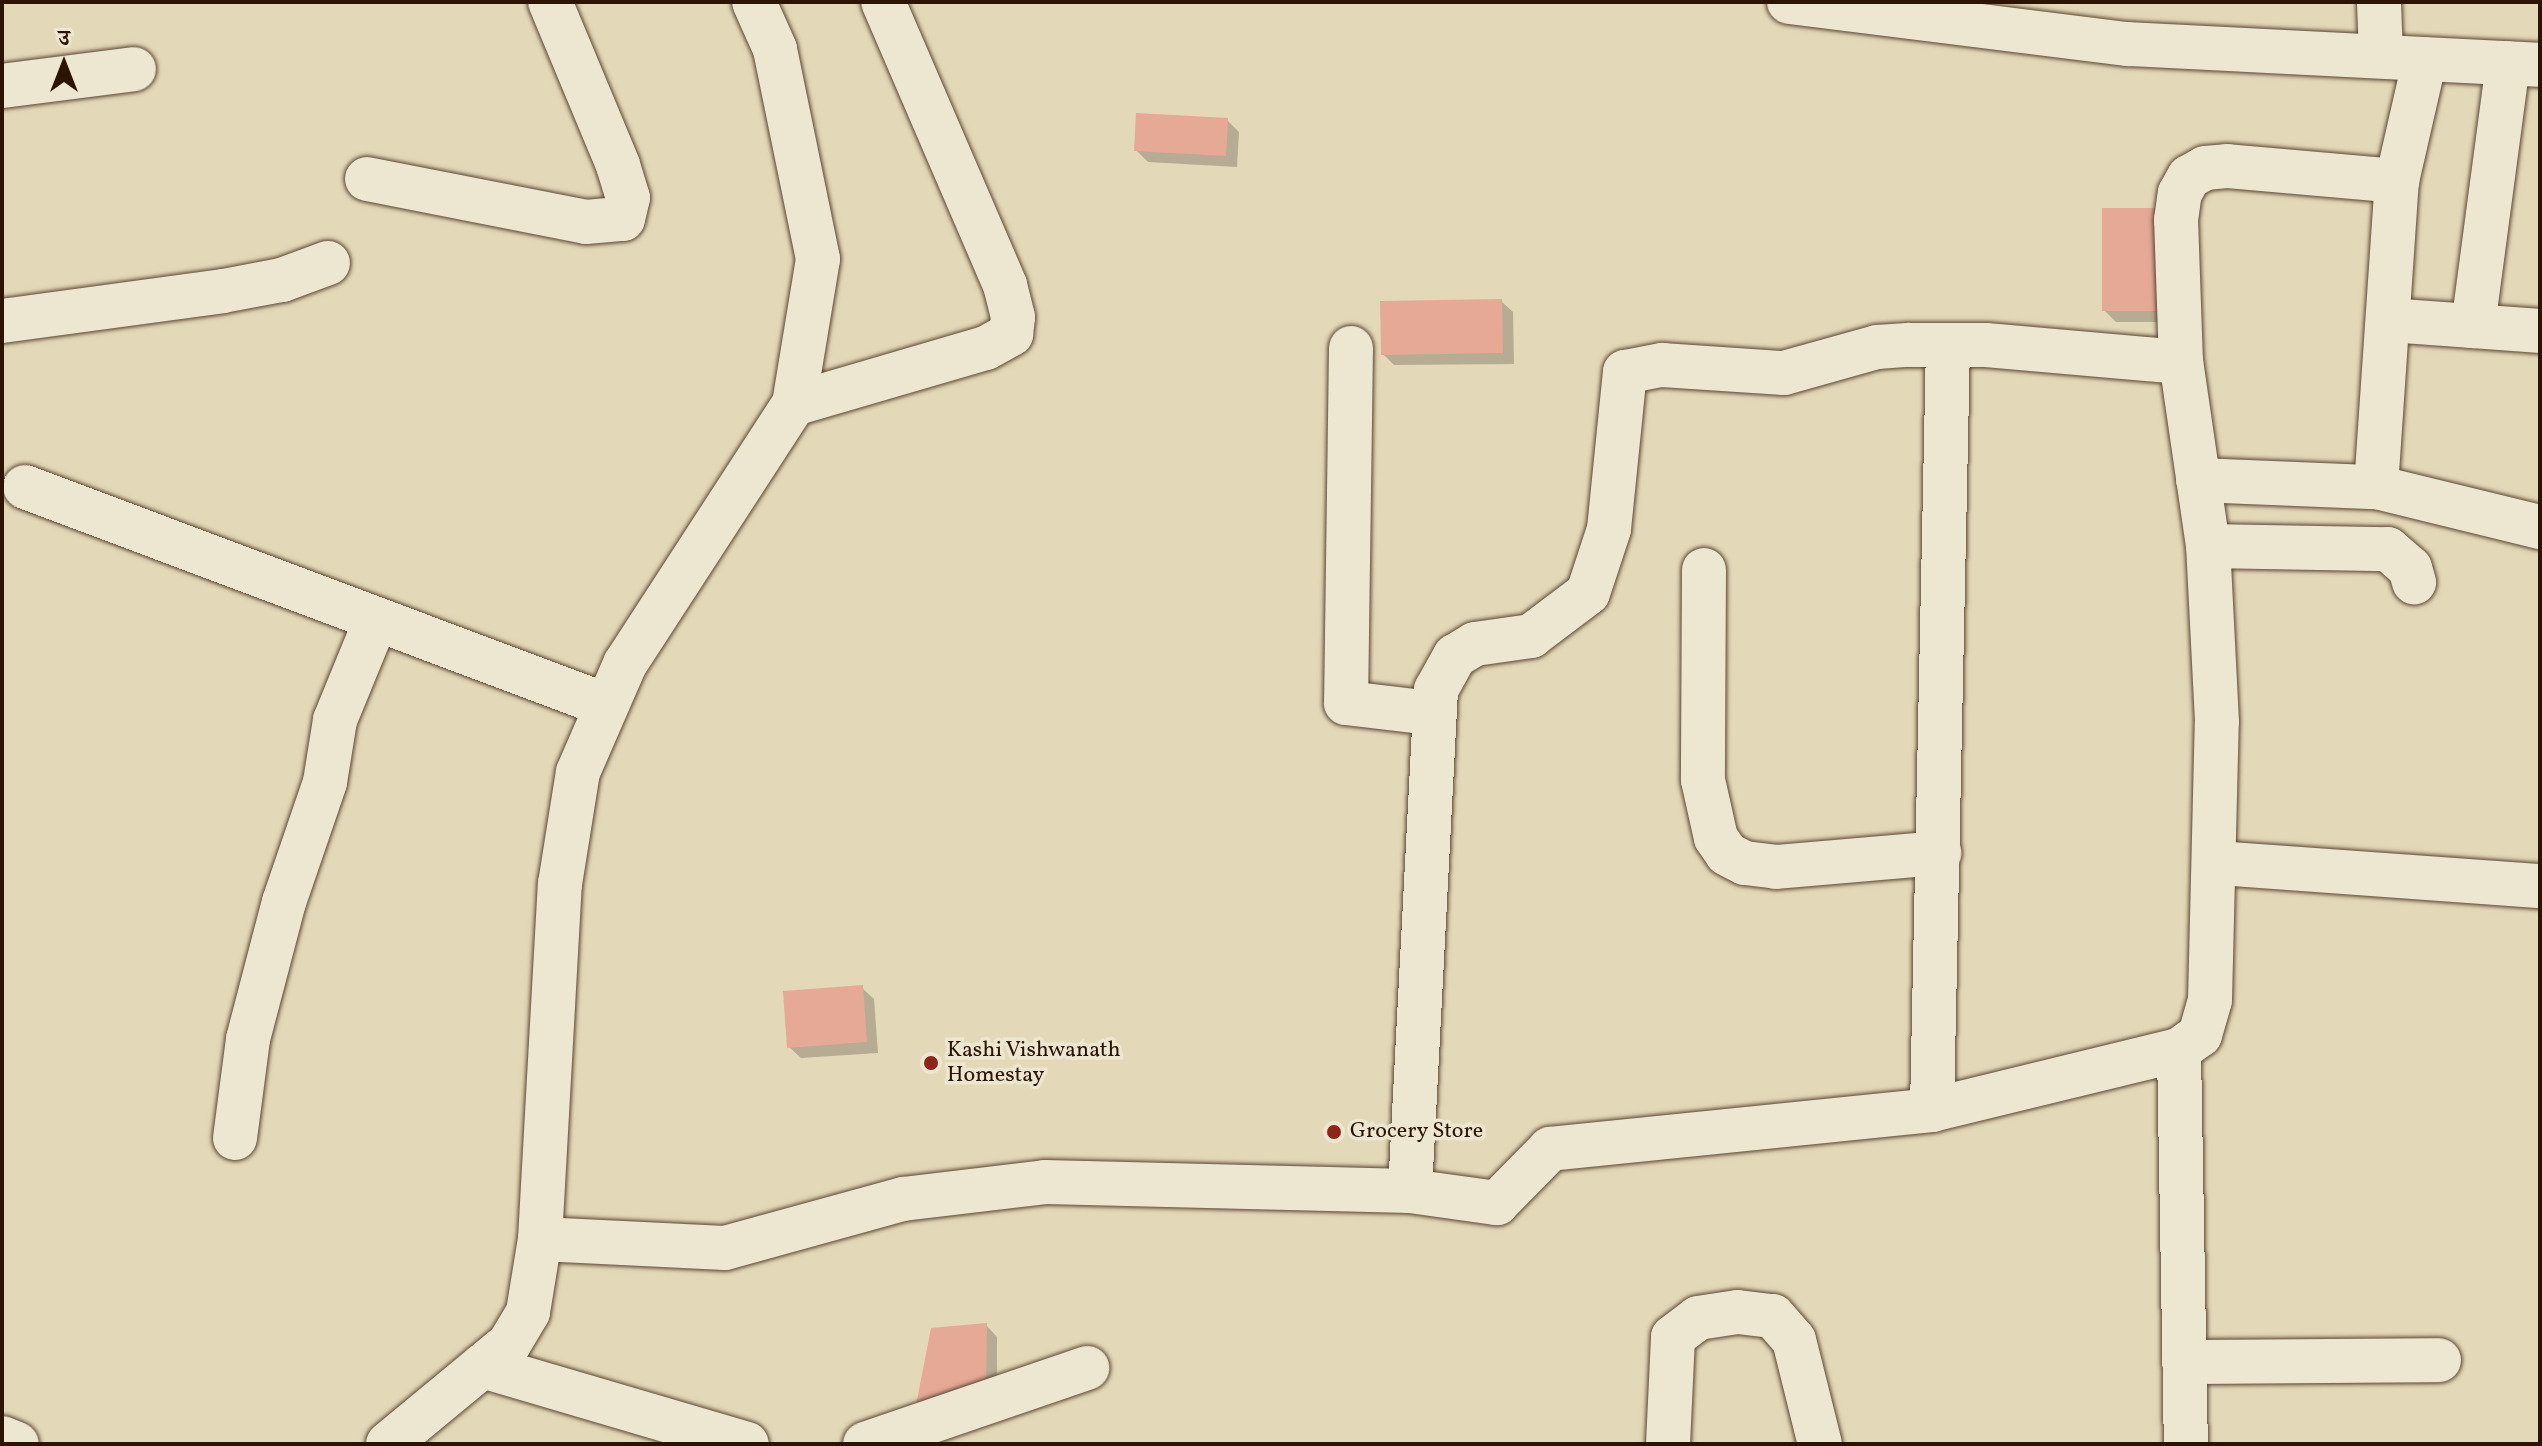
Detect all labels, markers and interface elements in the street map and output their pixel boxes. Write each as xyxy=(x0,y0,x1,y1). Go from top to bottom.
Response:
north arrow xyxy=(24,24,104,104)
text: उ xyxy=(58,24,70,55)
place label: Kashi Vishwanath Homestay xyxy=(947,1037,1121,1088)
marker: Kashi Vishwanath Homestay xyxy=(922,1054,940,1072)
place label: Grocery Store xyxy=(1350,1119,1484,1145)
marker: Grocery Store xyxy=(1325,1123,1343,1141)

